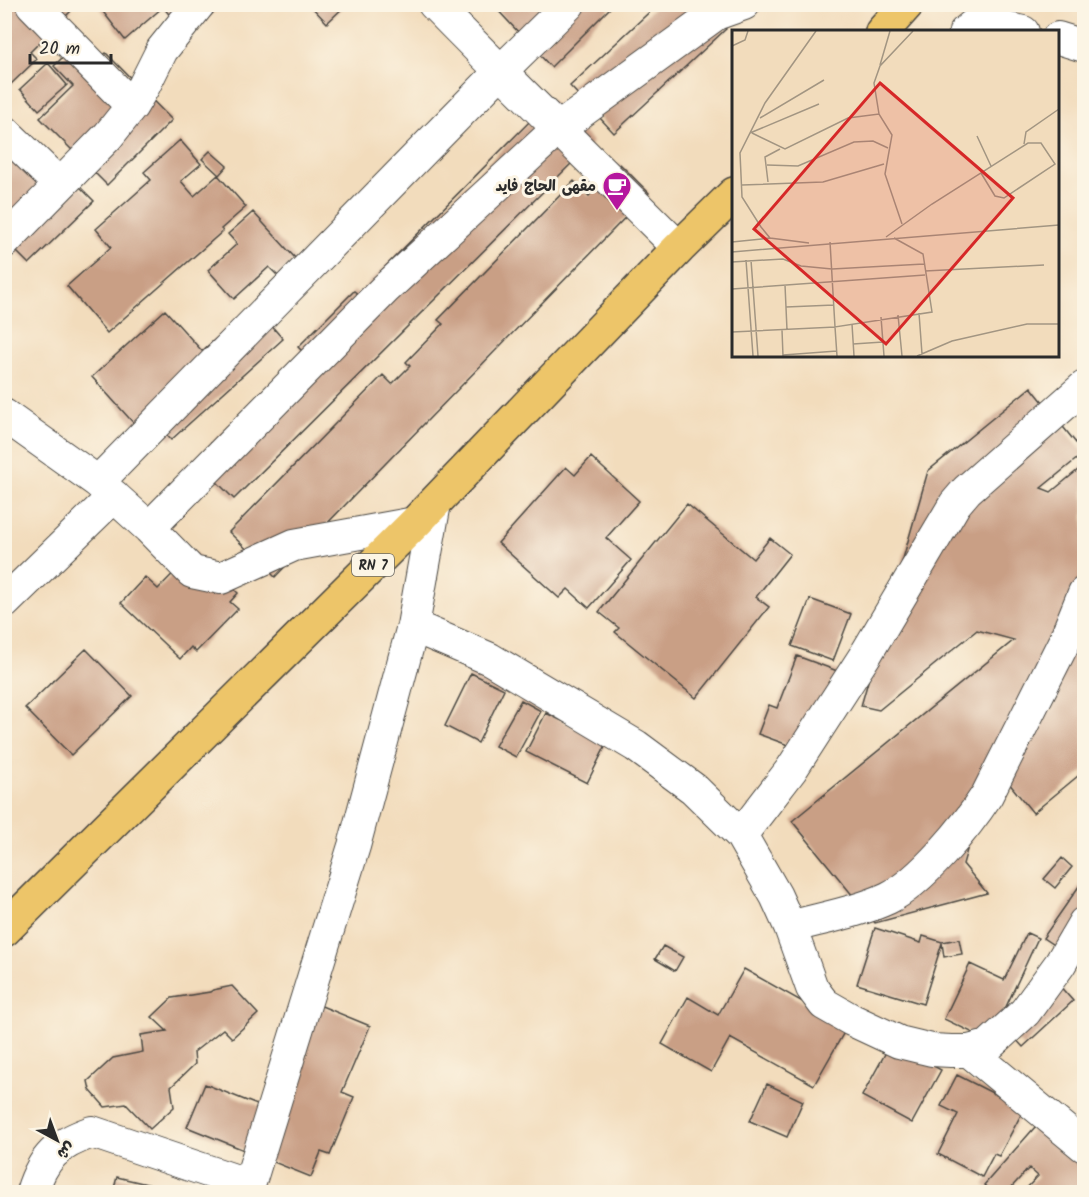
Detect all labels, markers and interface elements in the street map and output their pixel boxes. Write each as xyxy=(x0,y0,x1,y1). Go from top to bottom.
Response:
scale bar xyxy=(30,27,111,65)
inset map xyxy=(732,30,1059,357)
text: 20 m xyxy=(39,35,80,64)
cafe icon: مقهى الحاج فايد xyxy=(601,170,633,212)
place label: مقهى الحاج فايد xyxy=(495,175,596,199)
road number: RN 7 xyxy=(352,554,394,576)
north arrow xyxy=(27,1110,87,1170)
text: ش xyxy=(51,1135,81,1165)

